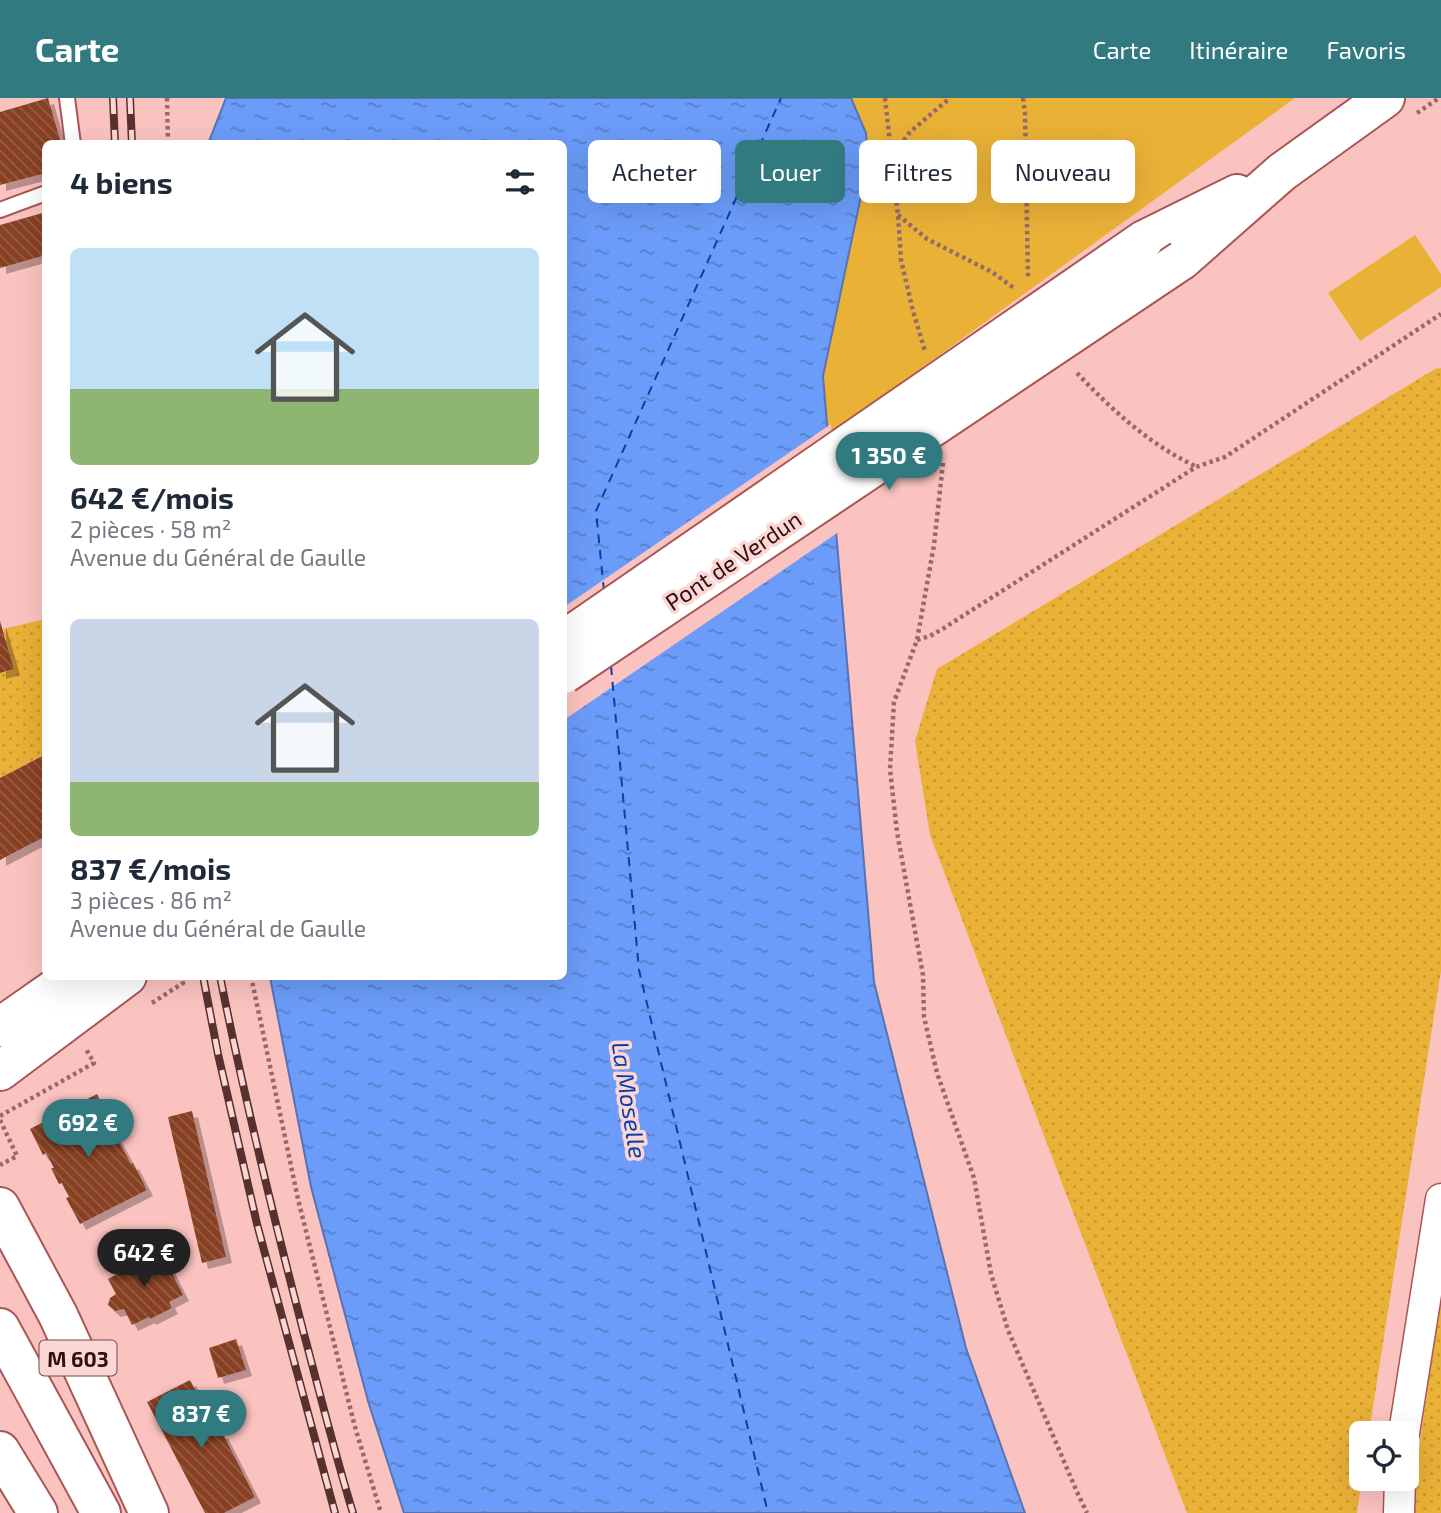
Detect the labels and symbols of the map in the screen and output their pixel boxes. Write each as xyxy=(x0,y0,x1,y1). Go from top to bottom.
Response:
pin: 1 350 € xyxy=(824,432,954,492)
street label: Pont de Verdun xyxy=(660,504,806,616)
water label: La Moselle xyxy=(606,1040,654,1161)
pin: 692 € xyxy=(39,1100,137,1159)
pin: 642 € xyxy=(95,1230,193,1289)
road number: M 603 xyxy=(40,1340,116,1376)
pin: 837 € xyxy=(152,1390,250,1450)

